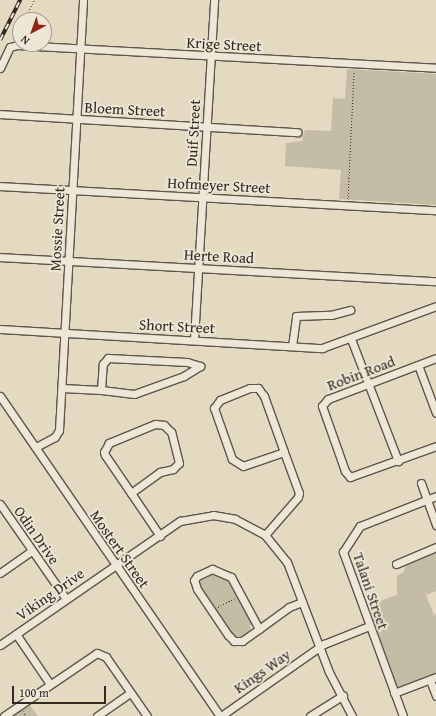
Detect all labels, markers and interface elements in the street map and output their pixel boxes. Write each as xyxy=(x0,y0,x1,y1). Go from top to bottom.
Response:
north arrow xyxy=(12,12,52,52)
text: N xyxy=(17,32,33,49)
street label: Krige Street xyxy=(186,33,262,55)
street label: Bloem Street xyxy=(84,98,166,120)
street label: Duif Street xyxy=(182,99,204,167)
street label: Hofmeyer Street xyxy=(167,173,271,197)
street label: Mossie Street xyxy=(46,186,68,272)
street label: Herte Road xyxy=(183,245,255,267)
street label: Short Street xyxy=(139,315,215,337)
street label: Robin Road xyxy=(324,352,398,394)
street label: Odin Drive xyxy=(10,503,64,567)
street label: Mostert Street xyxy=(87,507,153,591)
street label: Talani Street xyxy=(349,550,393,632)
street label: Viking Drive xyxy=(13,564,87,624)
street label: Kings Way xyxy=(230,645,294,697)
scale bar xyxy=(14,678,108,704)
text: 100 m xyxy=(19,684,49,701)

